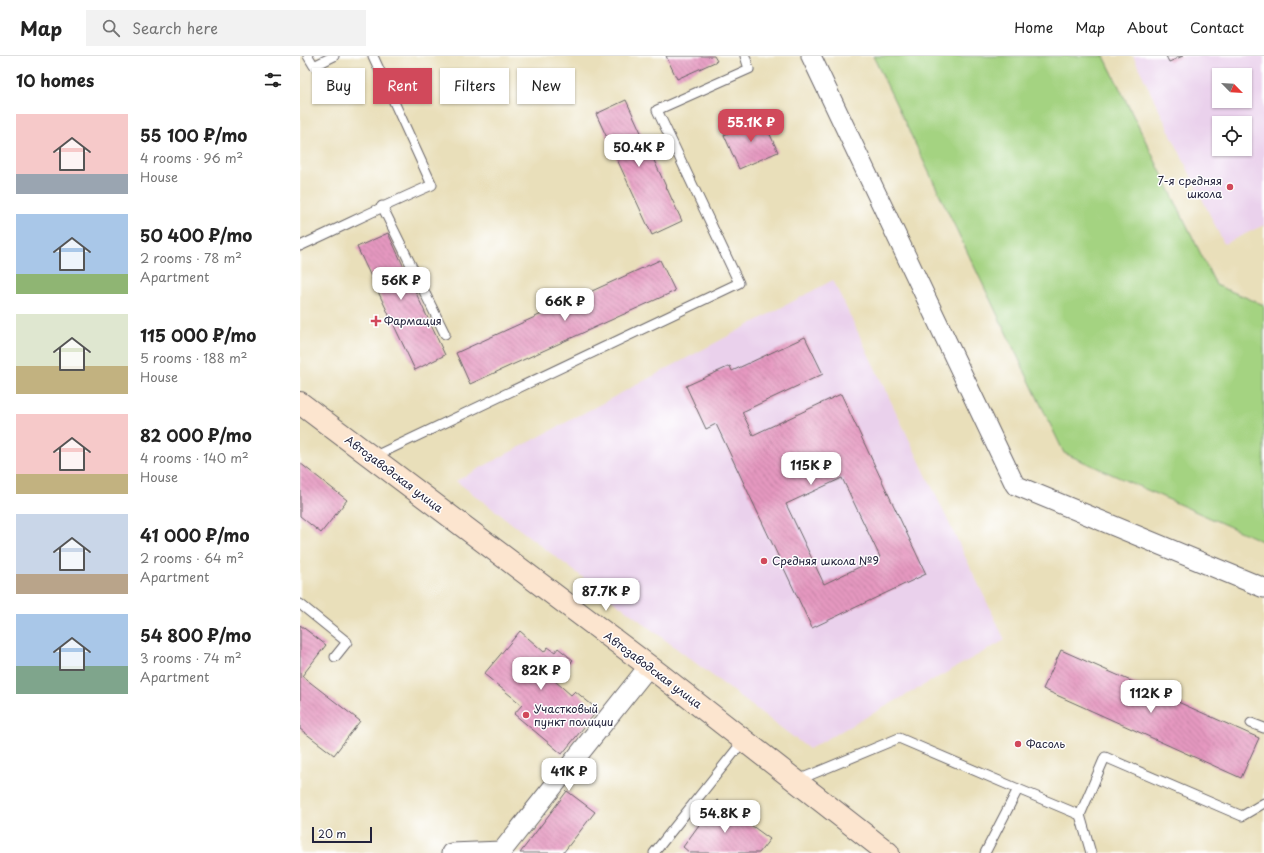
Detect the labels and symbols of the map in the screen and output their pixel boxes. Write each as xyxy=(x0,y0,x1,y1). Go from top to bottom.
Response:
north arrow xyxy=(1212,68,1252,108)
pin: 55.1K ₽ xyxy=(714,109,788,143)
pin: 50.4K ₽ xyxy=(602,134,676,168)
place label: 7-я средняя школа xyxy=(1158,172,1222,202)
marker: 7-я средняя школа xyxy=(1225,182,1235,192)
pin: 56K ₽ xyxy=(373,267,429,301)
pin: 66K ₽ xyxy=(537,288,593,322)
place label: Фармация xyxy=(384,312,442,329)
marker: Фармация xyxy=(371,316,381,326)
street label: Автозаводская улица xyxy=(342,431,447,516)
pin: 115K ₽ xyxy=(778,452,844,486)
place label: Средняя школа №9 xyxy=(772,552,879,569)
marker: Средняя школа №9 xyxy=(759,556,769,566)
pin: 87.7K ₽ xyxy=(569,578,643,612)
street label: Автозаводская улица xyxy=(601,627,706,712)
pin: 82K ₽ xyxy=(513,657,569,691)
pin: 112K ₽ xyxy=(1118,680,1184,714)
place label: Участковый пункт полиции xyxy=(534,700,613,730)
marker: Участковый пункт полиции xyxy=(521,710,531,720)
place label: Фасоль xyxy=(1026,735,1066,752)
marker: Фасоль xyxy=(1013,739,1023,749)
pin: 41K ₽ xyxy=(541,758,597,792)
pin: 54.8K ₽ xyxy=(688,800,762,834)
scale bar xyxy=(312,825,372,844)

